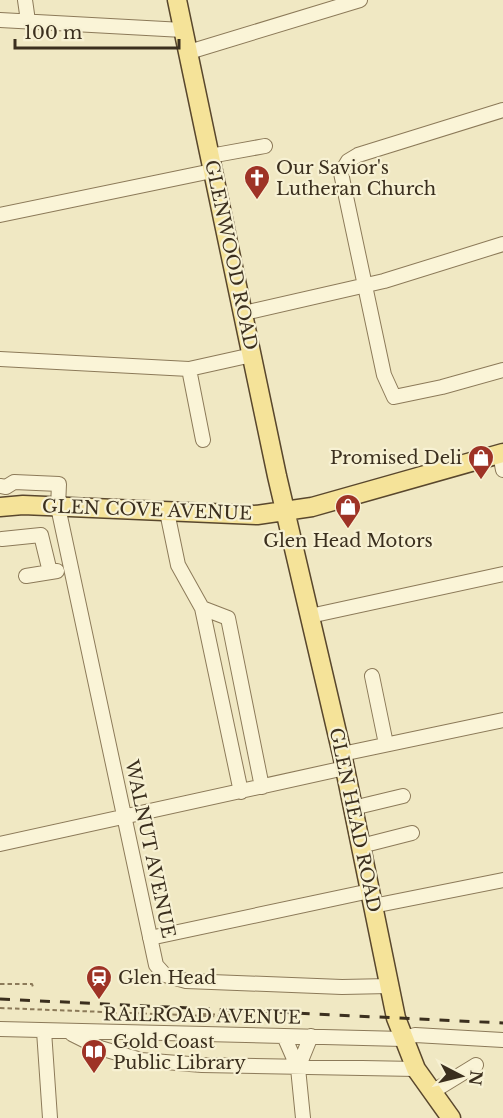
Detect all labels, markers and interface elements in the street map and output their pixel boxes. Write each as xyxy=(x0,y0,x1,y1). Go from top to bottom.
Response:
scale bar xyxy=(15,12,178,50)
text: 100 m xyxy=(24,22,82,44)
place label: Our Savior's Lutheran Church xyxy=(276,157,436,200)
street label: GLENWOOD ROAD xyxy=(200,158,262,352)
church icon: Our Savior's Lutheran Church xyxy=(242,163,272,201)
shop icon: Promised Deli xyxy=(466,443,496,481)
place label: Promised Deli xyxy=(330,447,462,469)
shop icon: Glen Head Motors xyxy=(333,492,363,530)
street label: GLEN COVE AVENUE xyxy=(42,495,252,525)
place label: Glen Head Motors xyxy=(263,530,433,552)
street label: GLEN HEAD ROAD xyxy=(325,726,385,914)
street label: WALNUT AVENUE xyxy=(120,757,180,940)
station icon: Glen Head xyxy=(84,963,114,1001)
place label: Glen Head xyxy=(118,967,216,989)
street label: RAILROAD AVENUE xyxy=(103,1003,301,1029)
place label: Gold Coast Public Library xyxy=(113,1031,246,1074)
library icon: Gold Coast Public Library xyxy=(79,1037,109,1075)
north arrow xyxy=(431,1046,491,1106)
text: N xyxy=(465,1069,487,1087)

